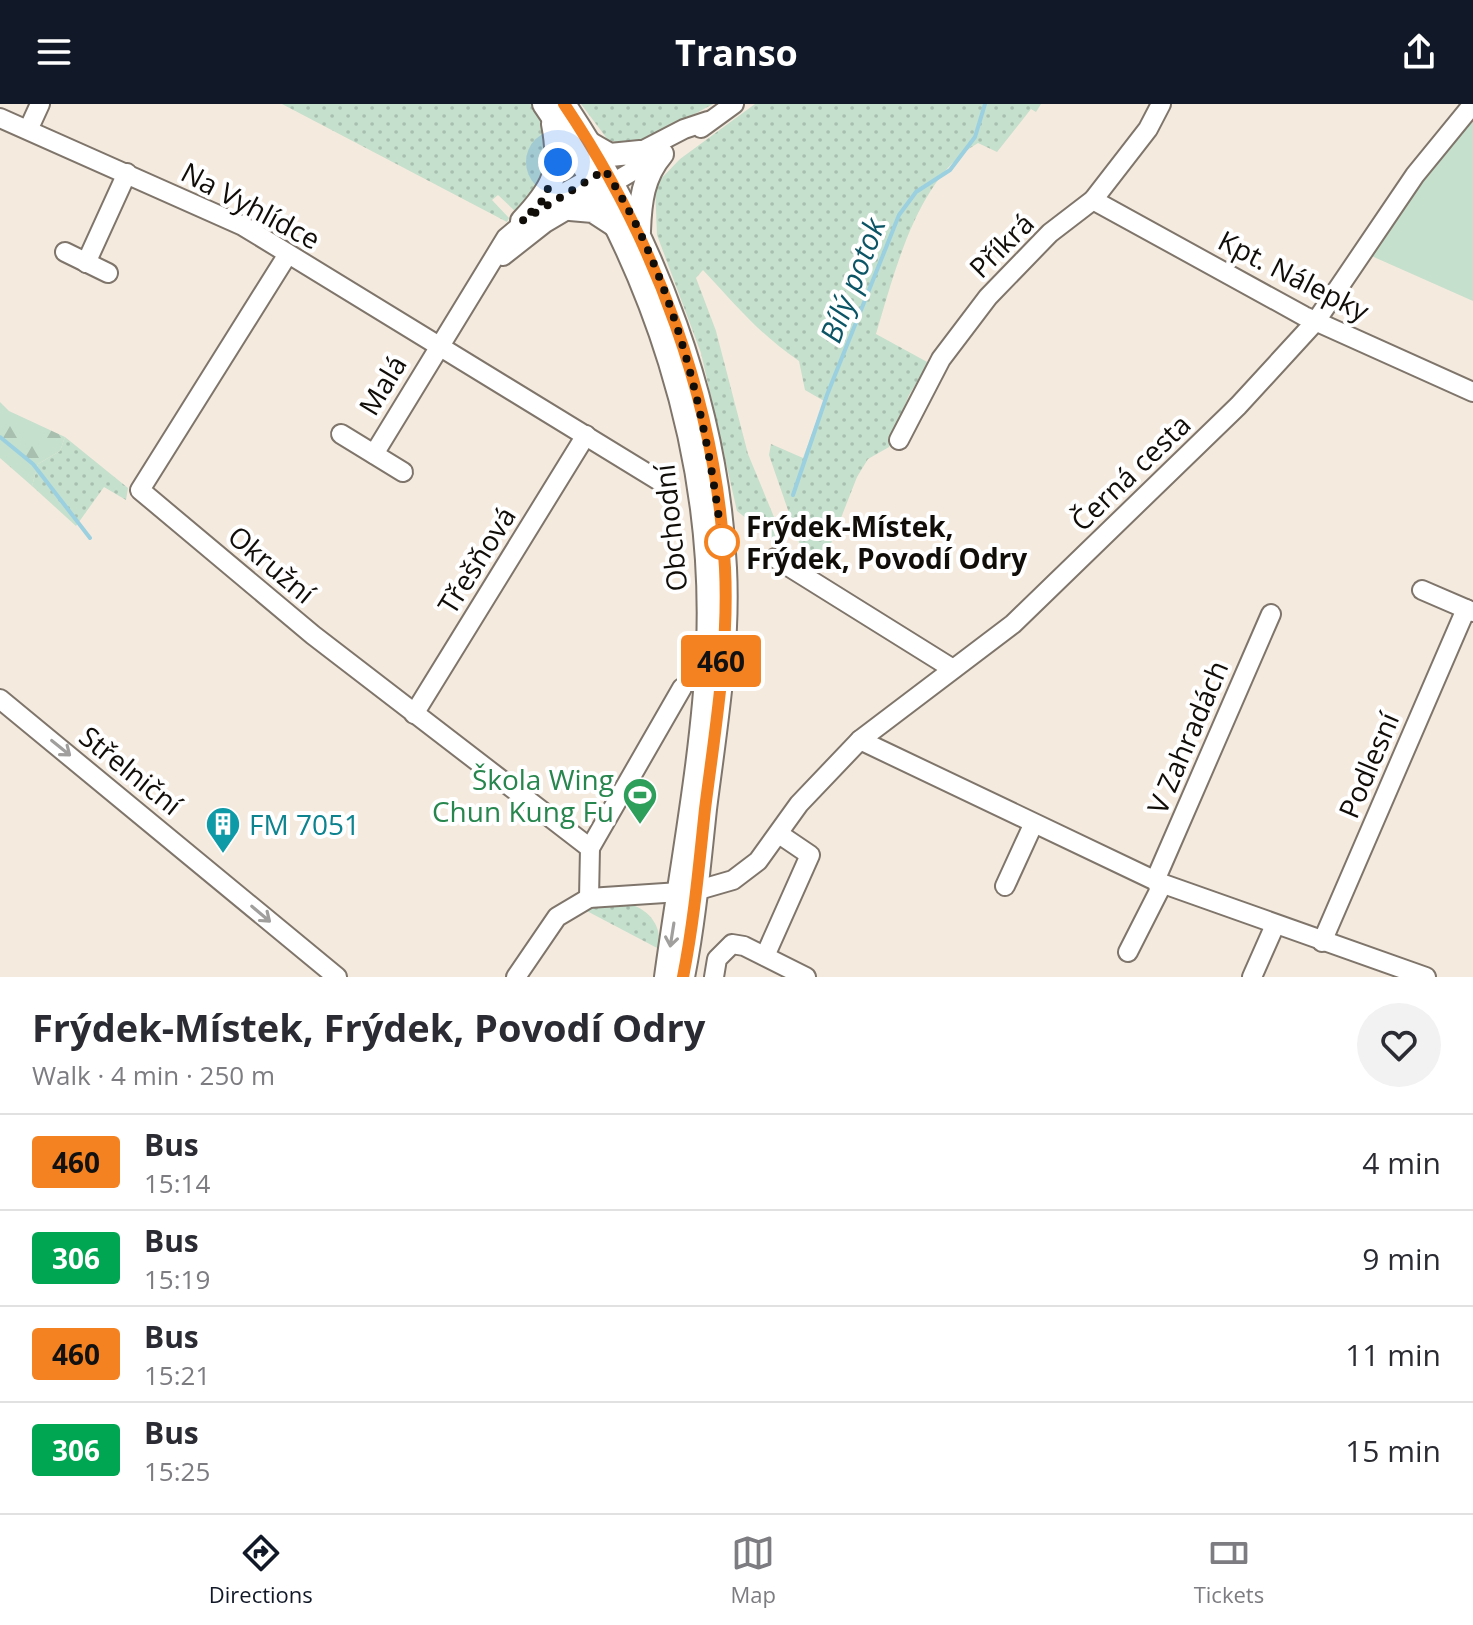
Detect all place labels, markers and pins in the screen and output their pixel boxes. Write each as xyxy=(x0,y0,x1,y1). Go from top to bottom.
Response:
place label: Frýdek-Místek, Frýdek, Povodí Odry xyxy=(746,507,1027,577)
marker: Frýdek-Místek, Frýdek, Povodí Odry xyxy=(705,525,739,559)
place label: Škola Wing Chun Kung Fu xyxy=(432,760,614,830)
sports icon: Škola Wing Chun Kung Fu xyxy=(621,776,659,826)
building icon: FM 7051 xyxy=(204,805,242,855)
place label: FM 7051 xyxy=(249,805,360,843)

